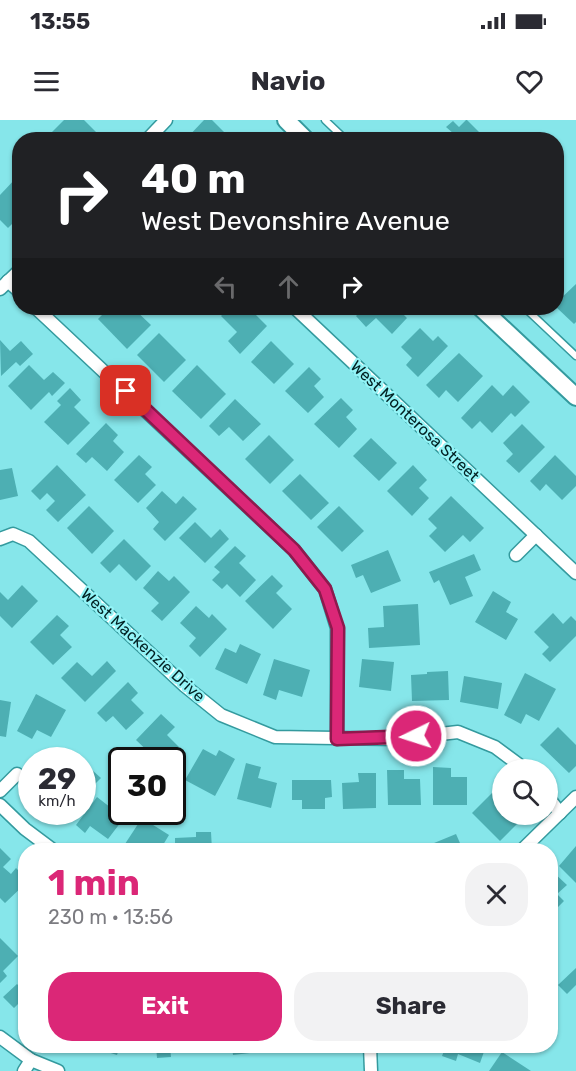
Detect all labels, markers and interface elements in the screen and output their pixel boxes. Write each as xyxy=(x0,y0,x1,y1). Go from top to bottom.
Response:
text: 13:55 xyxy=(30,8,90,35)
icon: menu xyxy=(30,65,63,98)
text: Navio xyxy=(250,65,326,97)
icon: heart xyxy=(513,65,546,98)
text: 40 m xyxy=(141,154,246,204)
icon: right xyxy=(42,156,120,234)
text: West Devonshire Avenue xyxy=(141,205,450,237)
icon: left xyxy=(209,270,242,303)
icon: ahead xyxy=(272,270,305,303)
icon: right xyxy=(335,270,368,303)
street label: West Monterosa Street xyxy=(347,357,483,485)
pin xyxy=(100,365,151,416)
icon: arrive xyxy=(109,374,142,407)
street label: West Mackenzie Drive xyxy=(77,584,209,706)
position arrow xyxy=(384,704,448,768)
speed limit sign: 30 xyxy=(108,747,186,825)
map controls xyxy=(492,759,558,825)
button: search xyxy=(492,759,558,825)
text: 29 xyxy=(38,761,76,797)
text: km/h xyxy=(38,792,76,810)
text: 1 min xyxy=(48,861,140,904)
button: close xyxy=(465,863,528,926)
text: 230 m · 13:56 xyxy=(48,905,173,929)
button: Exit xyxy=(48,972,282,1041)
button: Share xyxy=(294,972,528,1041)

